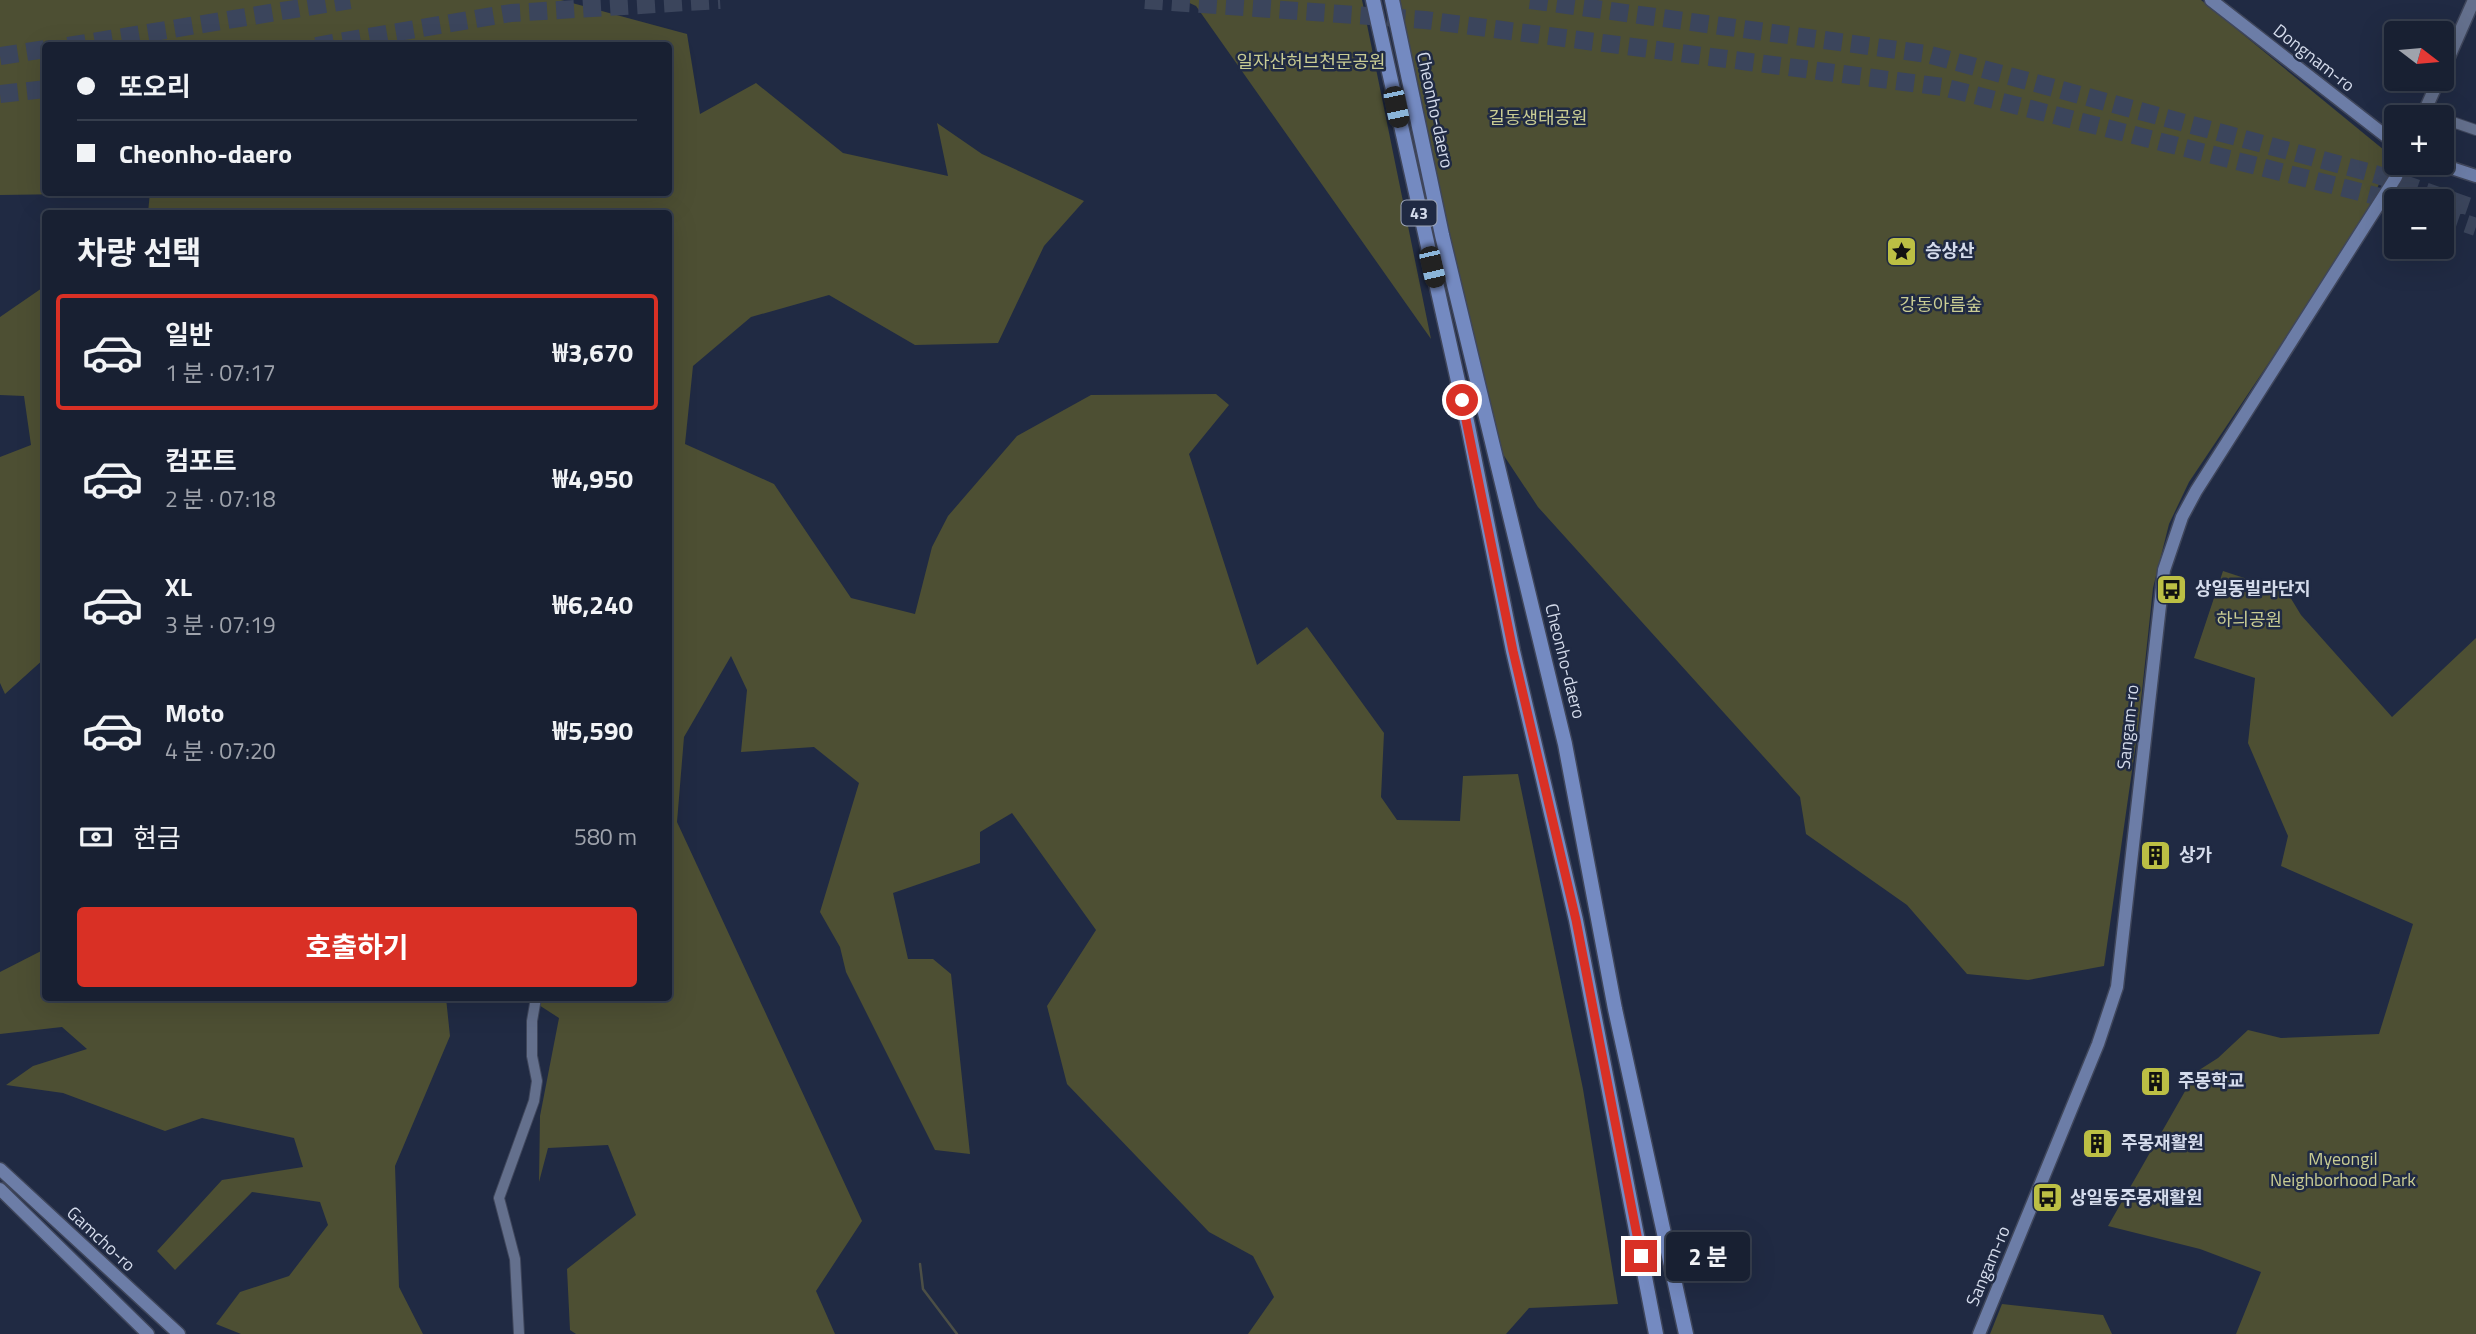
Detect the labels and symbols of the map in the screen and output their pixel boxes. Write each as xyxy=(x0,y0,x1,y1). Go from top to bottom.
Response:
street label: Dongnam-ro xyxy=(2268,17,2361,98)
north arrow xyxy=(2384,21,2454,91)
park label: 일자산허브천문공원 xyxy=(1236,48,1386,75)
street label: Cheonho-daero xyxy=(1410,49,1461,170)
car xyxy=(1382,84,1411,130)
park label: 길동생태공원 xyxy=(1488,104,1588,131)
road number: 43 xyxy=(1402,200,1436,226)
place icon: 승상산 xyxy=(1885,234,1919,268)
place label: 승상산 xyxy=(1925,237,1975,264)
car xyxy=(1418,244,1447,290)
park label: 강동아름숲 xyxy=(1900,291,1982,318)
route start xyxy=(1446,384,1478,416)
bus stop icon: 상일동빌라단지 xyxy=(2155,572,2189,606)
place label: 상일동빌라단지 xyxy=(2195,575,2311,602)
street label: Cheonho-daero xyxy=(1538,600,1593,721)
park label: 하늬공원 xyxy=(2216,606,2282,633)
street label: Sangam-ro xyxy=(2110,683,2145,771)
building icon: 상가 xyxy=(2139,838,2173,872)
place label: 상가 xyxy=(2179,841,2213,868)
building icon: 주몽학교 xyxy=(2138,1064,2172,1098)
place label: 주몽학교 xyxy=(2178,1067,2244,1094)
building icon: 주몽재활원 xyxy=(2081,1126,2115,1160)
place label: 주몽재활원 xyxy=(2121,1129,2204,1156)
park label: Myeongil Neighborhood Park xyxy=(2270,1145,2416,1193)
bus stop icon: 상일동주몽재활원 xyxy=(2030,1181,2064,1215)
place label: 상일동주몽재활원 xyxy=(2070,1184,2202,1211)
street label: Gamcho-ro xyxy=(61,1200,142,1278)
street label: Sangam-ro xyxy=(1958,1221,2017,1310)
callout: 2 분 xyxy=(1666,1232,1750,1280)
route end xyxy=(1625,1240,1657,1272)

